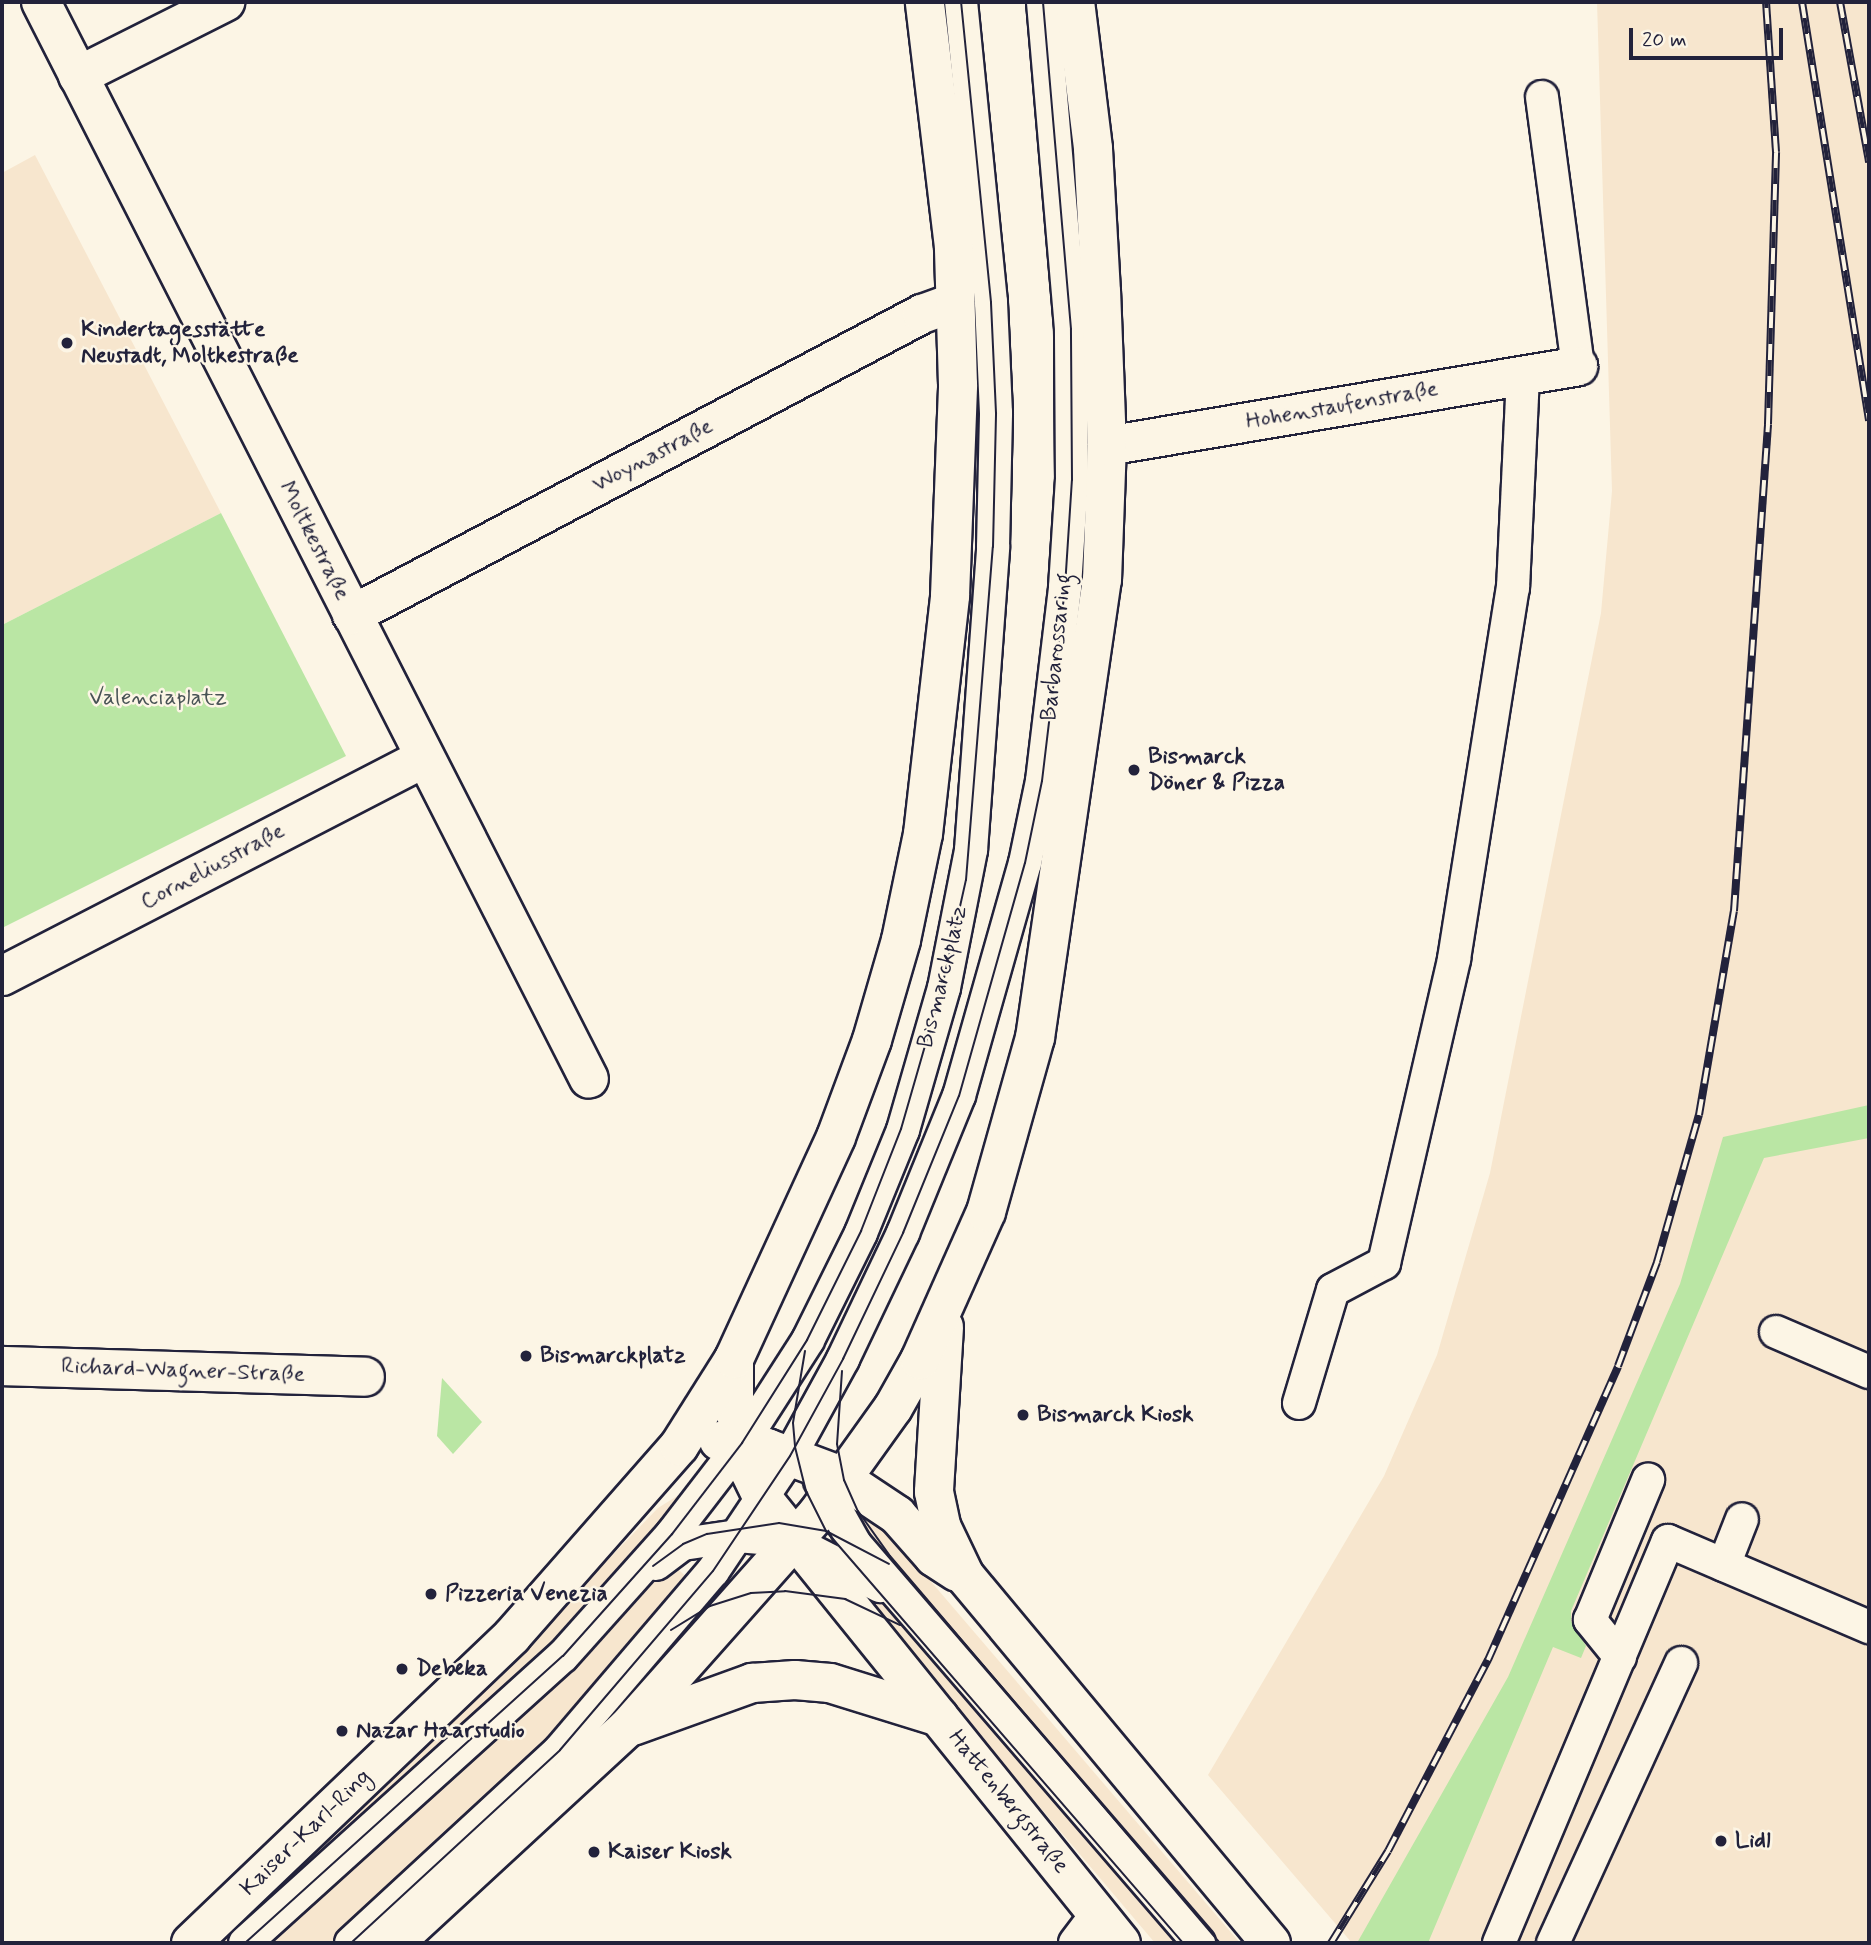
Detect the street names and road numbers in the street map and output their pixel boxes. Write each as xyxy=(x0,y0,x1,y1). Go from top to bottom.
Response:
street label: Hohenstaufenstraße xyxy=(1244,376,1440,436)
street label: Woynastraße xyxy=(588,413,718,499)
street label: Moltkestraße xyxy=(272,477,356,605)
street label: Barbarossaring xyxy=(1036,572,1078,722)
street label: Corneliusstraße xyxy=(136,817,290,917)
street label: Bismarckplatz xyxy=(912,903,974,1051)
street label: Richard-Wagner-Straße xyxy=(61,1353,305,1389)
street label: Hattenbergstraße xyxy=(942,1725,1074,1879)
street label: Kaiser-Karl-Ring xyxy=(235,1764,377,1902)

